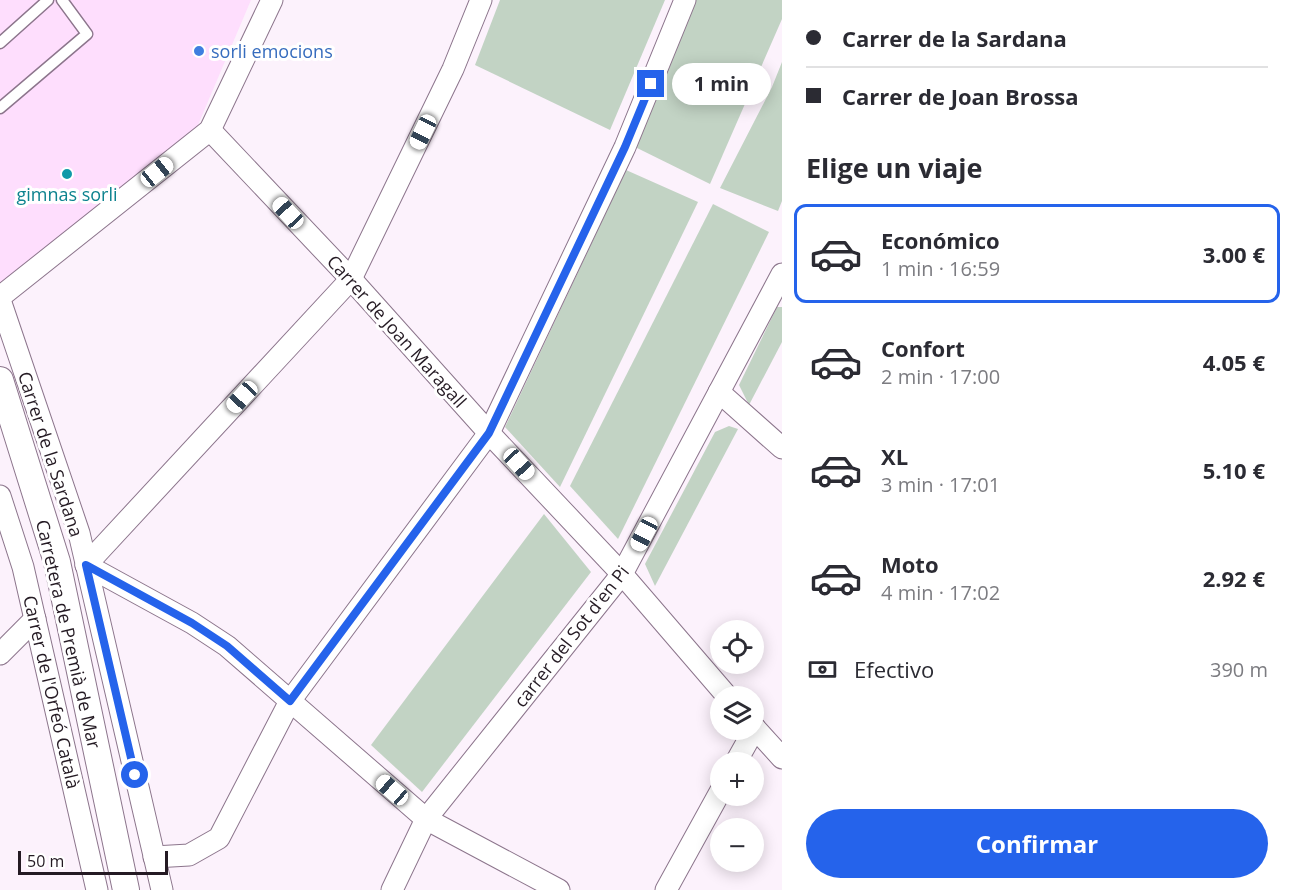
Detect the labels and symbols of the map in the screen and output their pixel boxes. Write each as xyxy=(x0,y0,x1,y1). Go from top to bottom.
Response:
place label: sorli emocions xyxy=(211,39,333,63)
marker: sorli emocions xyxy=(192,44,206,58)
callout: 1 min xyxy=(672,63,771,105)
route end xyxy=(637,70,664,97)
car xyxy=(407,112,439,152)
car xyxy=(137,154,177,190)
marker: gimnas sorli xyxy=(60,167,74,181)
place label: gimnas sorli xyxy=(16,182,118,206)
car xyxy=(269,194,307,232)
street label: Carrer de Joan Maragall xyxy=(322,249,472,413)
street label: Carrer de la Sardana xyxy=(13,368,89,540)
car xyxy=(223,378,261,416)
car xyxy=(500,445,538,483)
car xyxy=(628,514,660,554)
street label: Carretera de Premià de Mar xyxy=(31,517,107,751)
street label: carrer del Sot d'en Pi xyxy=(508,560,634,712)
street label: Carrer de l'Orfeó Català xyxy=(18,593,86,791)
route start xyxy=(121,761,148,788)
car xyxy=(373,771,411,809)
scale bar xyxy=(18,848,168,876)

